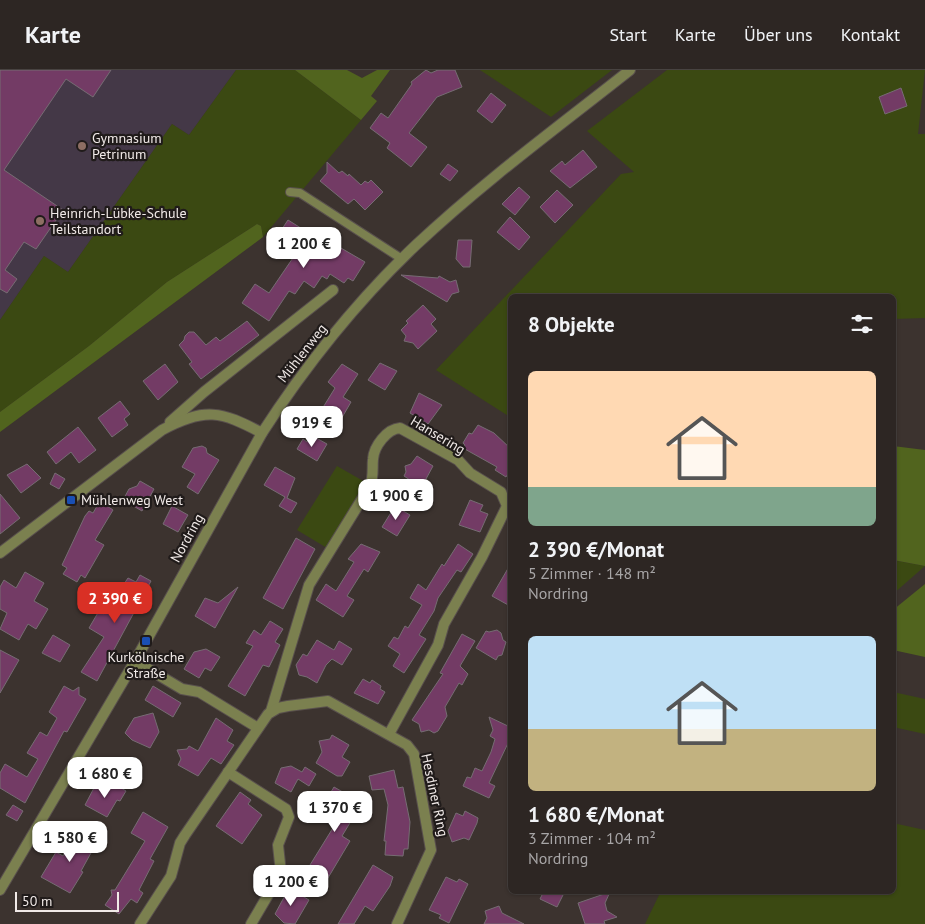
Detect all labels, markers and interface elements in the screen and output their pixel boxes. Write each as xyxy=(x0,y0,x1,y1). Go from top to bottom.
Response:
text: Karte xyxy=(25,19,81,50)
text: Start xyxy=(609,23,647,46)
text: Karte xyxy=(675,23,716,46)
text: Über uns xyxy=(744,23,813,46)
text: Kontakt xyxy=(841,23,900,46)
place label: Gymnasium Petrinum xyxy=(92,129,162,163)
marker: Gymnasium Petrinum xyxy=(76,140,88,152)
place label: Heinrich-Lübke-Schule Teilstandort xyxy=(50,204,187,238)
marker: Heinrich-Lübke-Schule Teilstandort xyxy=(34,215,46,227)
pin: 1 200 € xyxy=(258,226,350,269)
text: 1 200 € xyxy=(277,233,331,253)
icon: filters xyxy=(848,310,876,338)
text: 8 Objekte xyxy=(528,311,615,338)
street label: Mühlenweg xyxy=(273,320,331,386)
icon: home xyxy=(657,403,747,493)
pin: 919 € xyxy=(277,406,347,448)
text: 919 € xyxy=(292,412,332,432)
street label: Hansering xyxy=(407,412,469,458)
pin: 1 900 € xyxy=(350,478,442,521)
text: 1 900 € xyxy=(369,485,423,505)
place label: Mühlenweg West xyxy=(81,491,183,509)
marker: Mühlenweg West xyxy=(65,494,77,506)
street label: Nordring xyxy=(166,511,208,565)
text: 2 390 €/Monat xyxy=(528,536,664,563)
text: 5 Zimmer · 148 m² xyxy=(528,563,656,583)
pin: 2 390 € xyxy=(69,582,161,624)
text: Nordring xyxy=(528,583,588,603)
text: 2 390 € xyxy=(88,588,142,608)
marker: Kurkölnische Straße xyxy=(140,635,152,647)
place label: Kurkölnische Straße xyxy=(108,648,184,682)
icon: home xyxy=(657,668,747,758)
street label: Hesdiner Ring xyxy=(417,752,453,838)
pin: 1 680 € xyxy=(59,756,151,799)
text: 1 680 € xyxy=(78,763,132,783)
pin: 1 370 € xyxy=(289,790,381,833)
text: 1 370 € xyxy=(308,797,362,817)
text: 1 680 €/Monat xyxy=(528,801,664,828)
pin: 1 580 € xyxy=(24,820,116,863)
text: 1 580 € xyxy=(43,827,97,847)
text: 3 Zimmer · 104 m² xyxy=(528,828,656,848)
text: Nordring xyxy=(528,848,588,868)
pin: 1 200 € xyxy=(245,864,337,907)
text: 1 200 € xyxy=(264,871,318,891)
scale bar xyxy=(15,889,119,912)
text: 50 m xyxy=(22,892,52,910)

